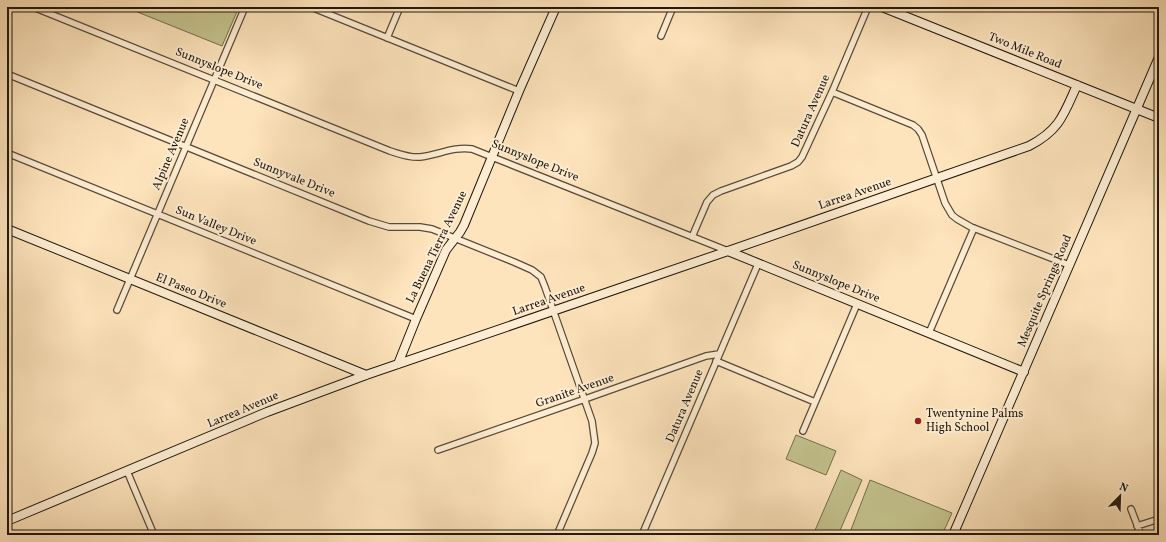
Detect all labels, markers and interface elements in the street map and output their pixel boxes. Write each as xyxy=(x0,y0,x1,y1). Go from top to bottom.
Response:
street label: Two Mile Road xyxy=(986,29,1064,73)
street label: Sunnyslope Drive xyxy=(173,44,265,94)
street label: Datura Avenue xyxy=(788,72,834,150)
street label: Alpine Avenue xyxy=(149,115,194,193)
street label: Sunnyslope Drive xyxy=(489,136,581,186)
street label: Sunnyvale Drive xyxy=(251,154,338,202)
street label: Larrea Avenue xyxy=(816,174,894,214)
street label: La Buena Tierra Avenue xyxy=(403,188,471,306)
street label: Sun Valley Drive xyxy=(173,202,259,250)
street label: Mesquite Springs Road xyxy=(1014,232,1076,350)
street label: Sunnyslope Drive xyxy=(790,257,882,307)
street label: El Paseo Drive xyxy=(153,270,229,313)
street label: Larrea Avenue xyxy=(510,280,588,320)
street label: Datura Avenue xyxy=(662,367,708,445)
street label: Granite Avenue xyxy=(534,370,617,412)
street label: Larrea Avenue xyxy=(205,388,281,432)
place label: Twentynine Palms High School xyxy=(926,406,1023,436)
marker: Twentynine Palms High School xyxy=(913,416,923,426)
north arrow xyxy=(1100,476,1140,516)
text: N xyxy=(1117,480,1130,497)

